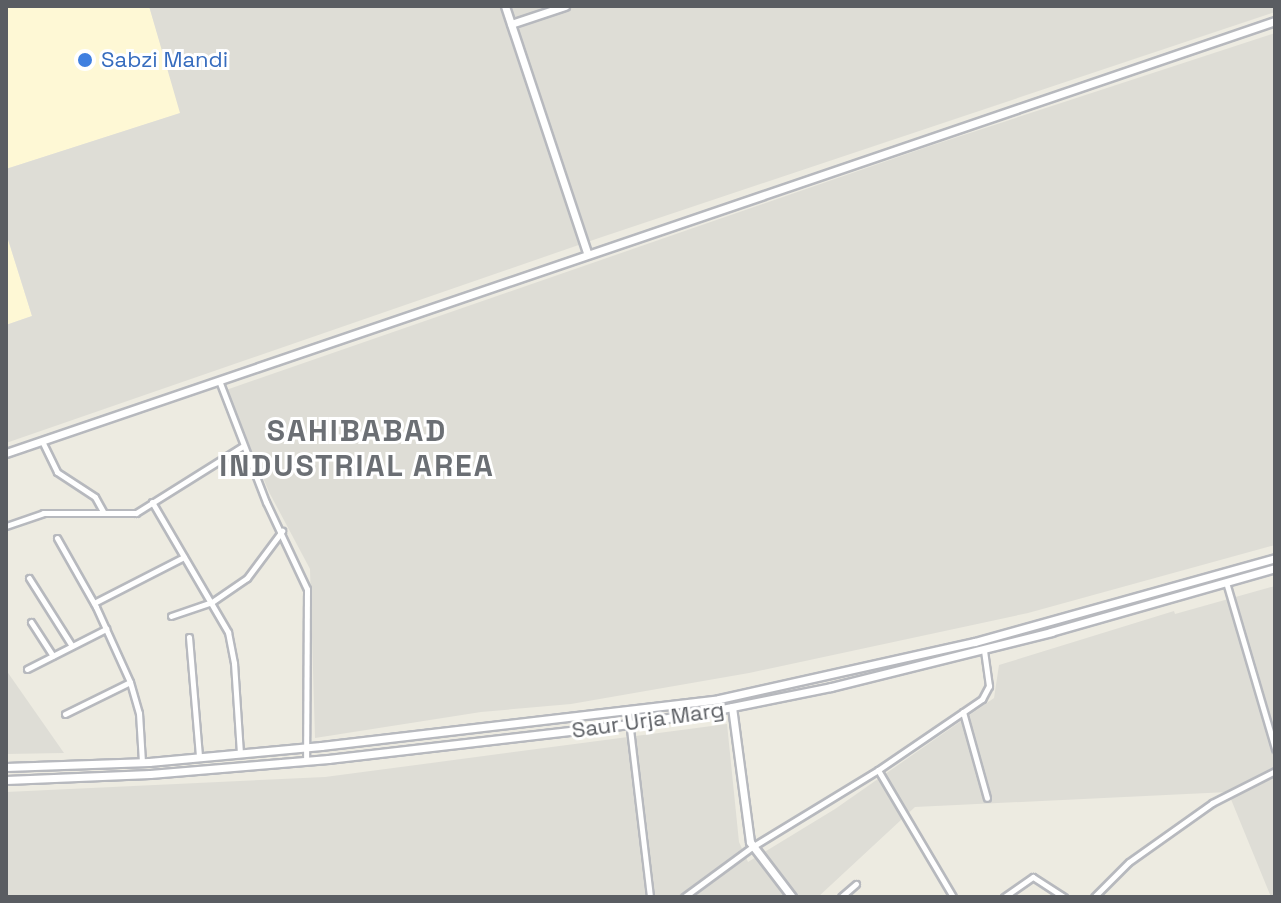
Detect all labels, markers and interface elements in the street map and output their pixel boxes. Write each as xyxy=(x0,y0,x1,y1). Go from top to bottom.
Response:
place label: Sabzi Mandi xyxy=(101,47,228,73)
marker: Sabzi Mandi xyxy=(76,51,94,69)
district label: SAHIBABAD INDUSTRIAL AREA xyxy=(219,413,495,484)
street label: Saur Urja Marg xyxy=(570,696,726,744)

